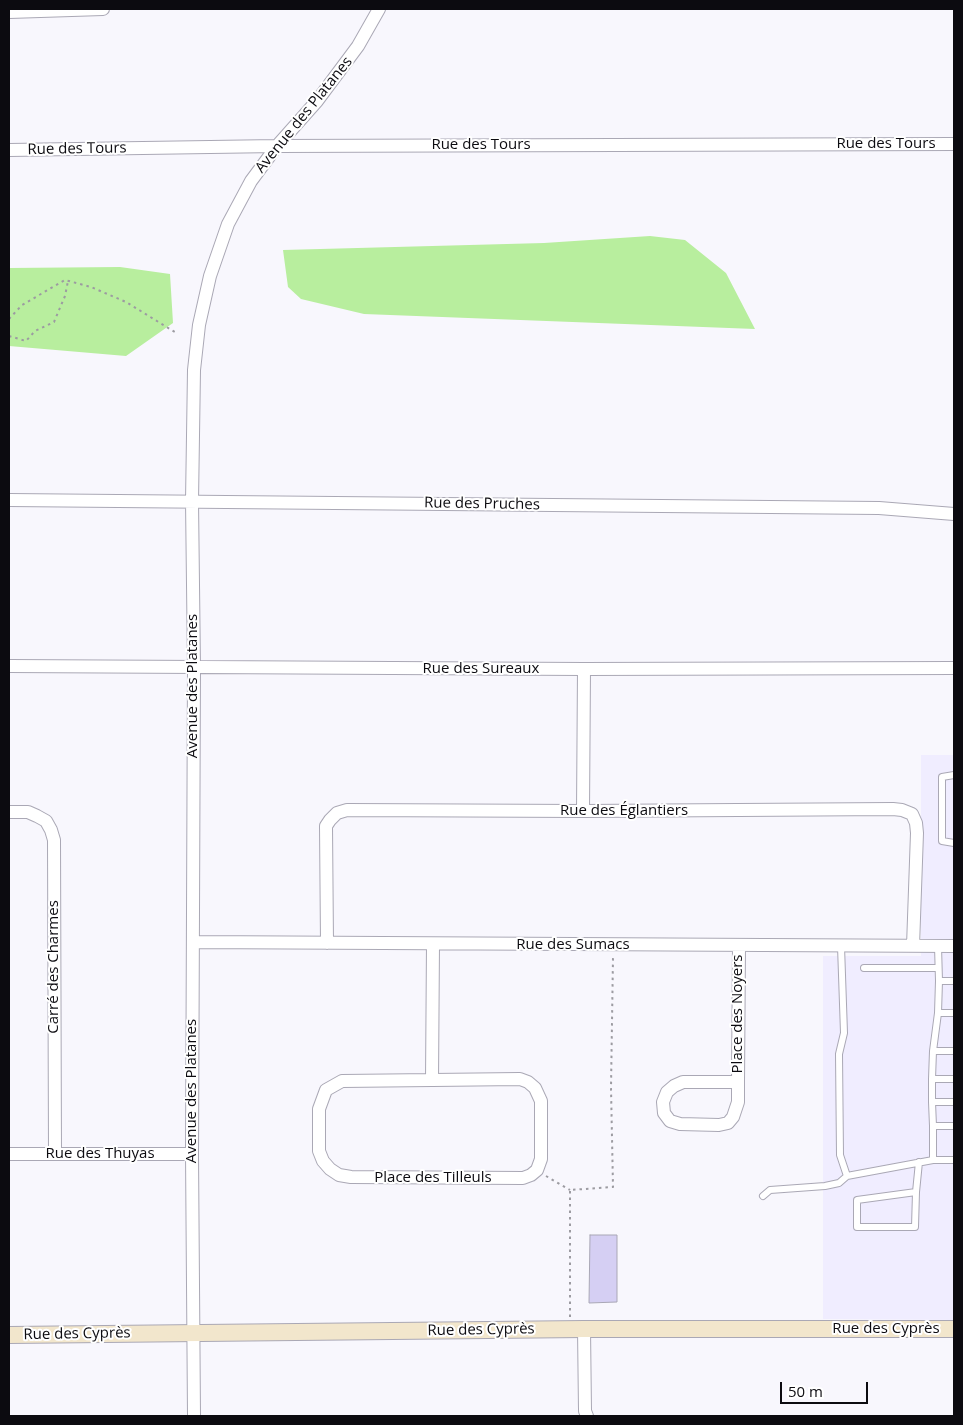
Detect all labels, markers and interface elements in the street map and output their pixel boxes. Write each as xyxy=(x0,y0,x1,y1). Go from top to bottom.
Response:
street label: Avenue des Platanes xyxy=(252,53,356,177)
street label: Rue des Tours xyxy=(836,135,936,153)
street label: Rue des Tours xyxy=(431,136,531,154)
street label: Rue des Tours xyxy=(27,139,127,159)
street label: Rue des Pruches xyxy=(424,494,540,514)
street label: Avenue des Platanes xyxy=(184,614,202,758)
street label: Rue des Sureaux xyxy=(423,660,539,678)
street label: Rue des Églantiers xyxy=(560,802,688,820)
street label: Carré des Charmes xyxy=(45,900,63,1034)
street label: Rue des Sumacs xyxy=(516,936,630,954)
street label: Place des Noyers xyxy=(729,955,747,1073)
street label: Avenue des Platanes xyxy=(183,1019,201,1163)
street label: Rue des Thuyas xyxy=(45,1145,155,1163)
street label: Place des Tilleuls xyxy=(374,1169,492,1187)
street label: Rue des Cyprès xyxy=(427,1320,535,1340)
street label: Rue des Cyprès xyxy=(832,1320,940,1338)
street label: Rue des Cyprès xyxy=(23,1324,131,1344)
scale bar xyxy=(783,1372,870,1404)
text: 50 m xyxy=(788,1381,823,1401)

